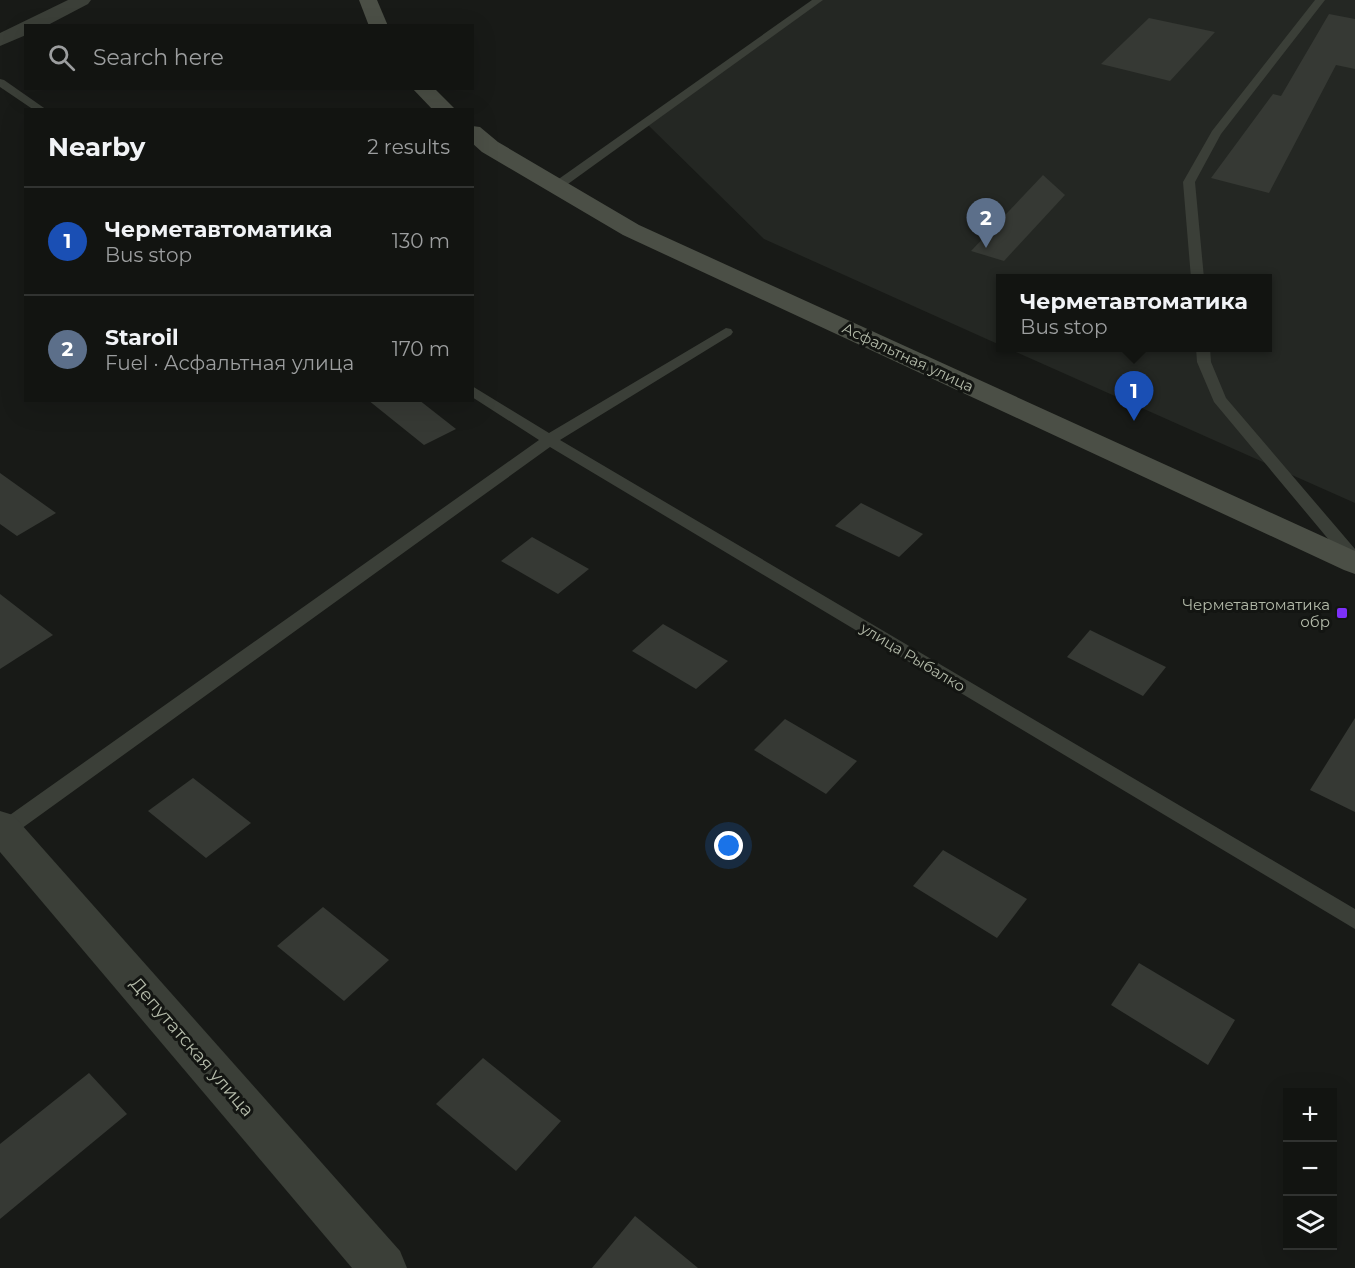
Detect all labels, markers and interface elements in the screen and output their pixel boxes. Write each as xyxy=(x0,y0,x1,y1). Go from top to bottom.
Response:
search box xyxy=(24,24,474,90)
icon: search xyxy=(45,41,78,74)
text: Search here xyxy=(93,44,224,71)
text: Nearby xyxy=(48,131,145,163)
text: 2 results xyxy=(367,135,450,159)
pin: 2 xyxy=(966,198,1006,248)
text: Черметавтоматика xyxy=(105,216,332,243)
text: 1 xyxy=(64,229,71,253)
text: 130 m xyxy=(392,229,450,253)
text: Bus stop xyxy=(105,243,192,267)
popup xyxy=(996,274,1272,352)
text: Черметавтоматика xyxy=(1020,288,1248,315)
text: Bus stop xyxy=(1020,315,1107,339)
street label: Асфальтная улица xyxy=(839,318,977,396)
text: Staroil xyxy=(105,324,179,351)
text: 2 xyxy=(62,337,73,361)
text: 170 m xyxy=(392,337,450,361)
text: Fuel · Асфальтная улица xyxy=(105,351,354,375)
pin: 1 xyxy=(1114,372,1154,421)
place label: Черметавтоматика обр xyxy=(1182,595,1330,631)
marker: Черметавтоматика обр xyxy=(1335,606,1349,620)
street label: улица Рыбалко xyxy=(856,618,969,696)
your location xyxy=(714,831,743,860)
street label: Депутатская улица xyxy=(126,973,258,1121)
map controls xyxy=(1283,1088,1337,1250)
button: + xyxy=(1283,1088,1337,1142)
button: − xyxy=(1283,1142,1337,1196)
button: layers xyxy=(1283,1196,1337,1250)

